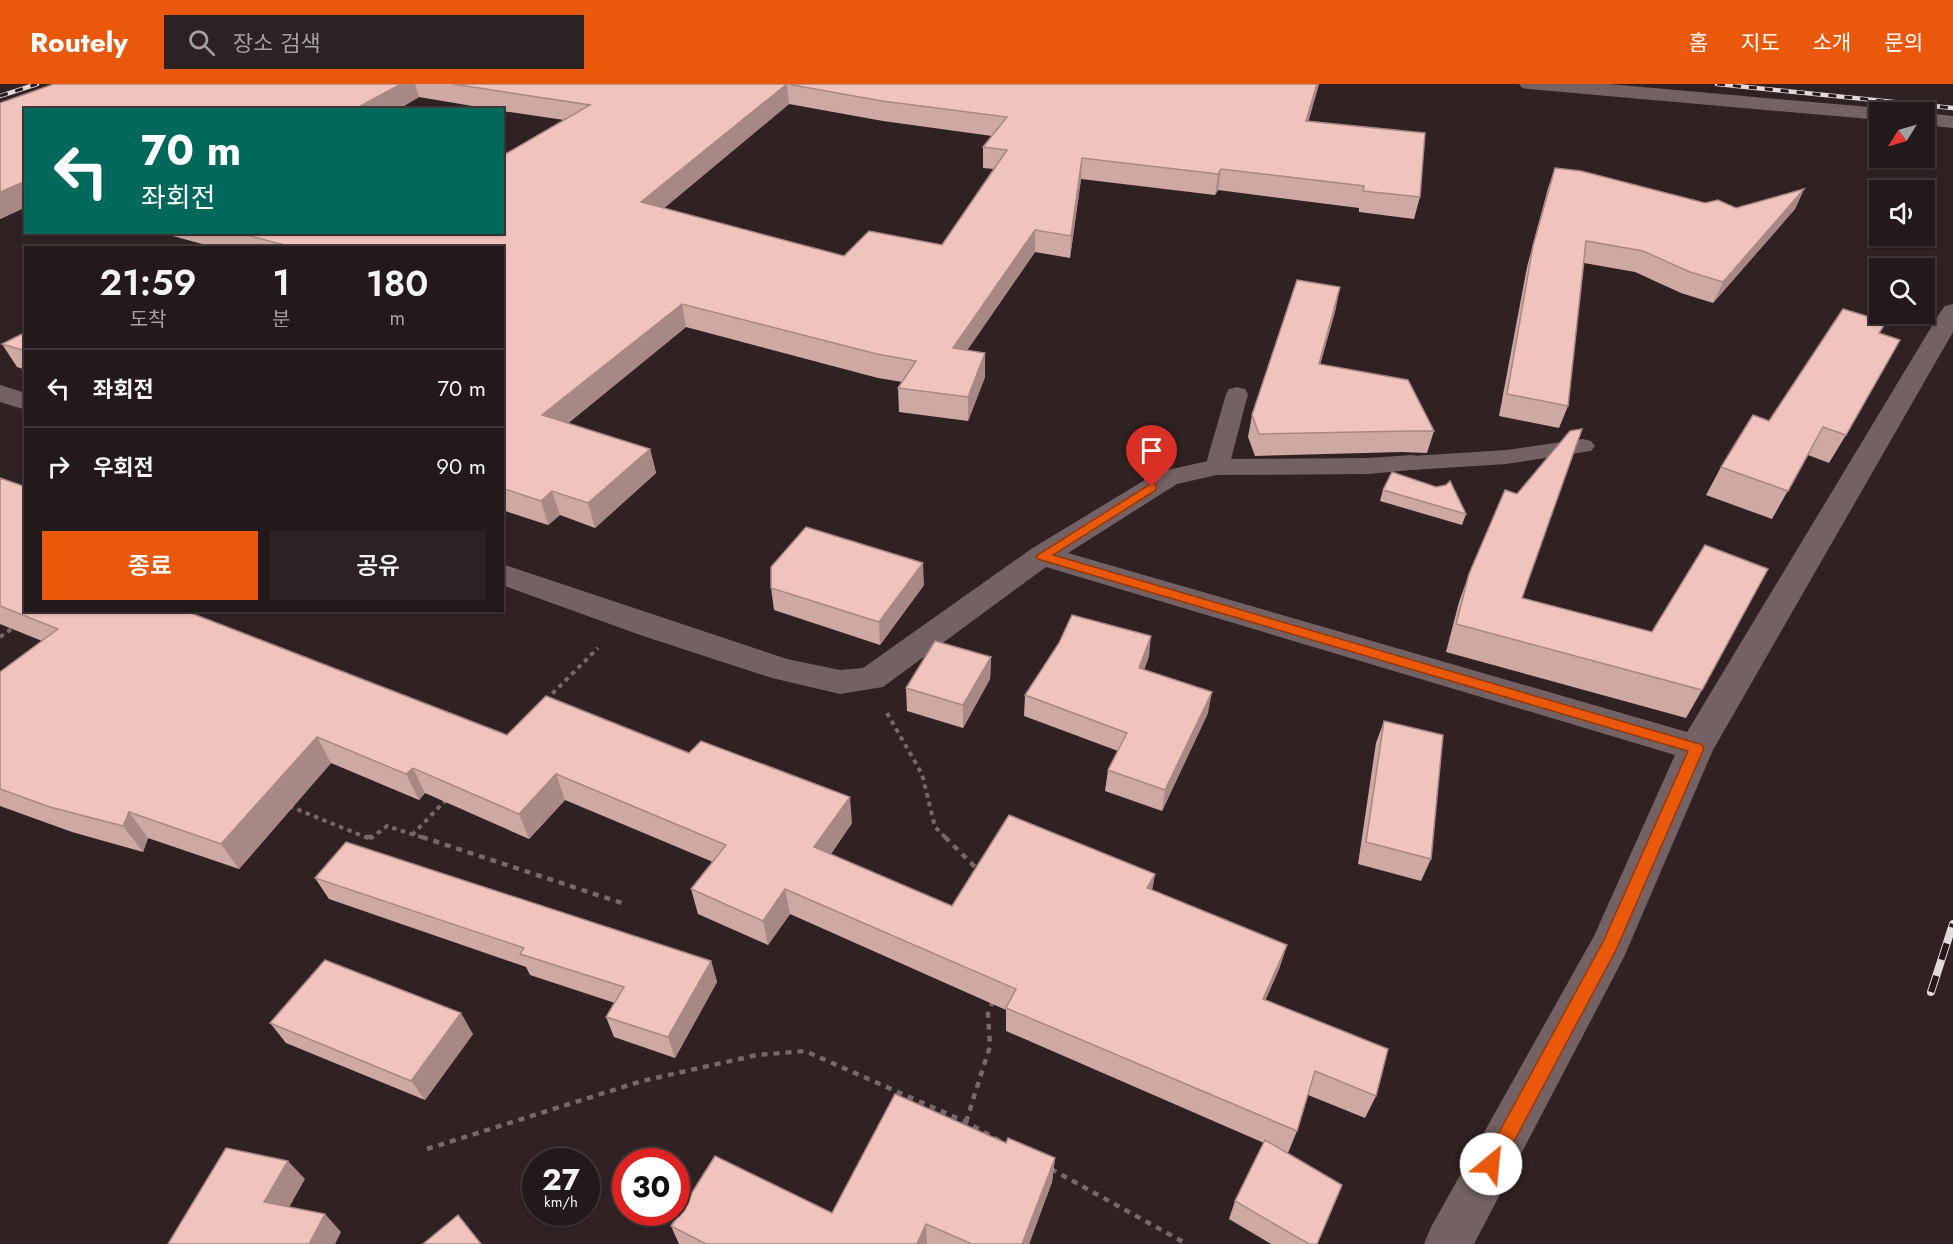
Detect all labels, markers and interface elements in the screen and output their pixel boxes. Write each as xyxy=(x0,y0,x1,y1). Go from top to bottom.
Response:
search box xyxy=(164,15,584,69)
text: Routely xyxy=(30,22,128,63)
icon: search xyxy=(185,26,218,59)
text: 장소 검색 xyxy=(233,27,320,59)
text: 홈 xyxy=(1689,28,1708,58)
text: 지도 xyxy=(1741,28,1780,58)
text: 소개 xyxy=(1813,28,1851,58)
text: 문의 xyxy=(1884,28,1923,58)
north arrow xyxy=(1869,102,1935,168)
map controls xyxy=(1869,102,1935,324)
text: 70 m xyxy=(141,120,241,181)
icon: left xyxy=(42,132,120,210)
text: 좌회전 xyxy=(141,178,216,217)
button: sound xyxy=(1869,180,1935,246)
text: 21:59 xyxy=(100,256,197,308)
text: 1 xyxy=(272,256,290,308)
text: 180 xyxy=(366,257,428,309)
button: search xyxy=(1869,258,1935,324)
text: m xyxy=(389,304,405,333)
text: 도착 xyxy=(130,305,166,334)
text: 분 xyxy=(272,305,290,334)
icon: left xyxy=(42,372,75,405)
text: 70 m xyxy=(437,372,486,404)
text: 좌회전 xyxy=(93,373,154,405)
pin xyxy=(1126,425,1177,487)
icon: arrive xyxy=(1135,434,1168,467)
icon: right xyxy=(42,450,75,483)
text: 90 m xyxy=(436,450,486,482)
text: 우회전 xyxy=(93,451,154,483)
button: 종료 xyxy=(42,531,258,600)
button: 공유 xyxy=(270,531,486,600)
position arrow xyxy=(1459,1132,1523,1196)
speed limit sign: 30 xyxy=(612,1148,690,1226)
text: 27 xyxy=(542,1158,580,1201)
text: km/h xyxy=(544,1191,578,1213)

